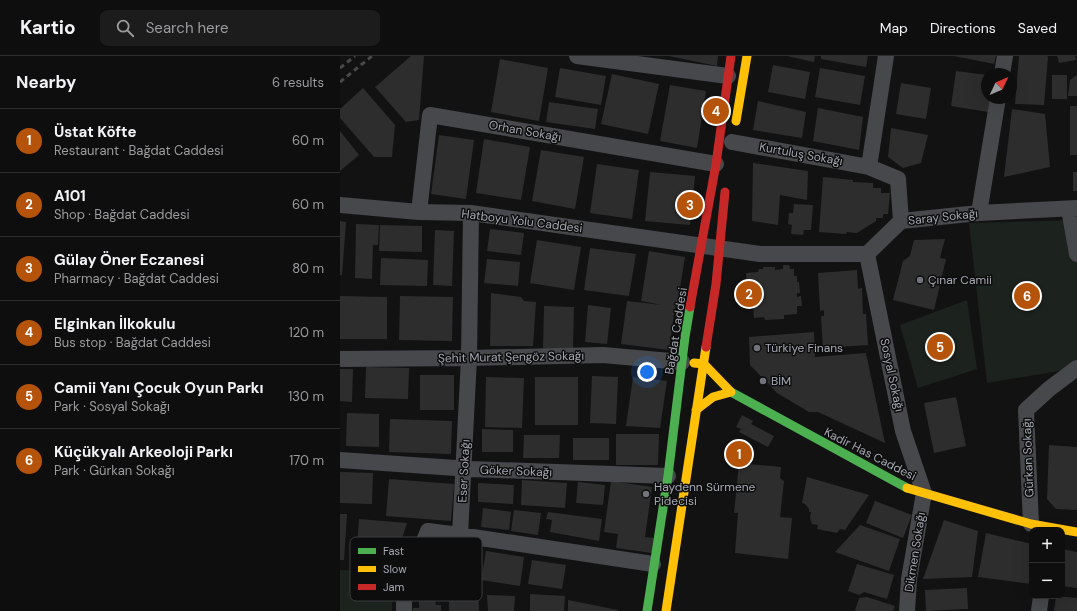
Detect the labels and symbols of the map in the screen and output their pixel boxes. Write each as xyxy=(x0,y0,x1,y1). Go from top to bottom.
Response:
north arrow xyxy=(981,68,1017,104)
pin: 4 xyxy=(703,96,729,126)
street label: Orhan Sokağı xyxy=(488,117,562,145)
street label: Kurtuluş Sokağı xyxy=(758,139,844,169)
pin: 3 xyxy=(677,190,703,220)
street label: Saray Sokağı xyxy=(907,205,979,229)
street label: Hatboyu Yolu Caddesi xyxy=(461,206,584,236)
place label: Çınar Camii xyxy=(928,272,992,288)
marker: Çınar Camii xyxy=(915,275,925,285)
pin: 2 xyxy=(736,279,762,309)
pin: 6 xyxy=(1014,281,1040,311)
street label: Bağdat Caddesi xyxy=(661,286,691,376)
pin: 5 xyxy=(927,332,953,362)
street label: Sosyal Sokağı xyxy=(876,337,908,413)
place label: Türkiye Finans xyxy=(765,340,843,356)
marker: Türkiye Finans xyxy=(752,343,762,353)
street label: Şehit Murat Şengöz Sokağı xyxy=(438,348,584,366)
your location xyxy=(637,362,657,382)
place label: BİM xyxy=(771,373,791,389)
marker: BİM xyxy=(758,376,768,386)
street label: Gürkan Sokağı xyxy=(1019,418,1037,498)
street label: Kadir Has Caddesi xyxy=(821,424,919,484)
street label: Eser Sokağı xyxy=(454,439,474,503)
pin: 1 xyxy=(726,439,752,469)
street label: Göker Sokağı xyxy=(480,462,552,480)
place label: Haydenn Sürmene Pidecisi xyxy=(654,479,756,509)
marker: Haydenn Sürmene Pidecisi xyxy=(641,489,651,499)
street label: Dikmen Sokağı xyxy=(901,511,929,593)
legend xyxy=(350,537,482,601)
text: Fast xyxy=(383,544,404,558)
text: Slow xyxy=(383,562,407,576)
text: Jam xyxy=(383,580,404,594)

